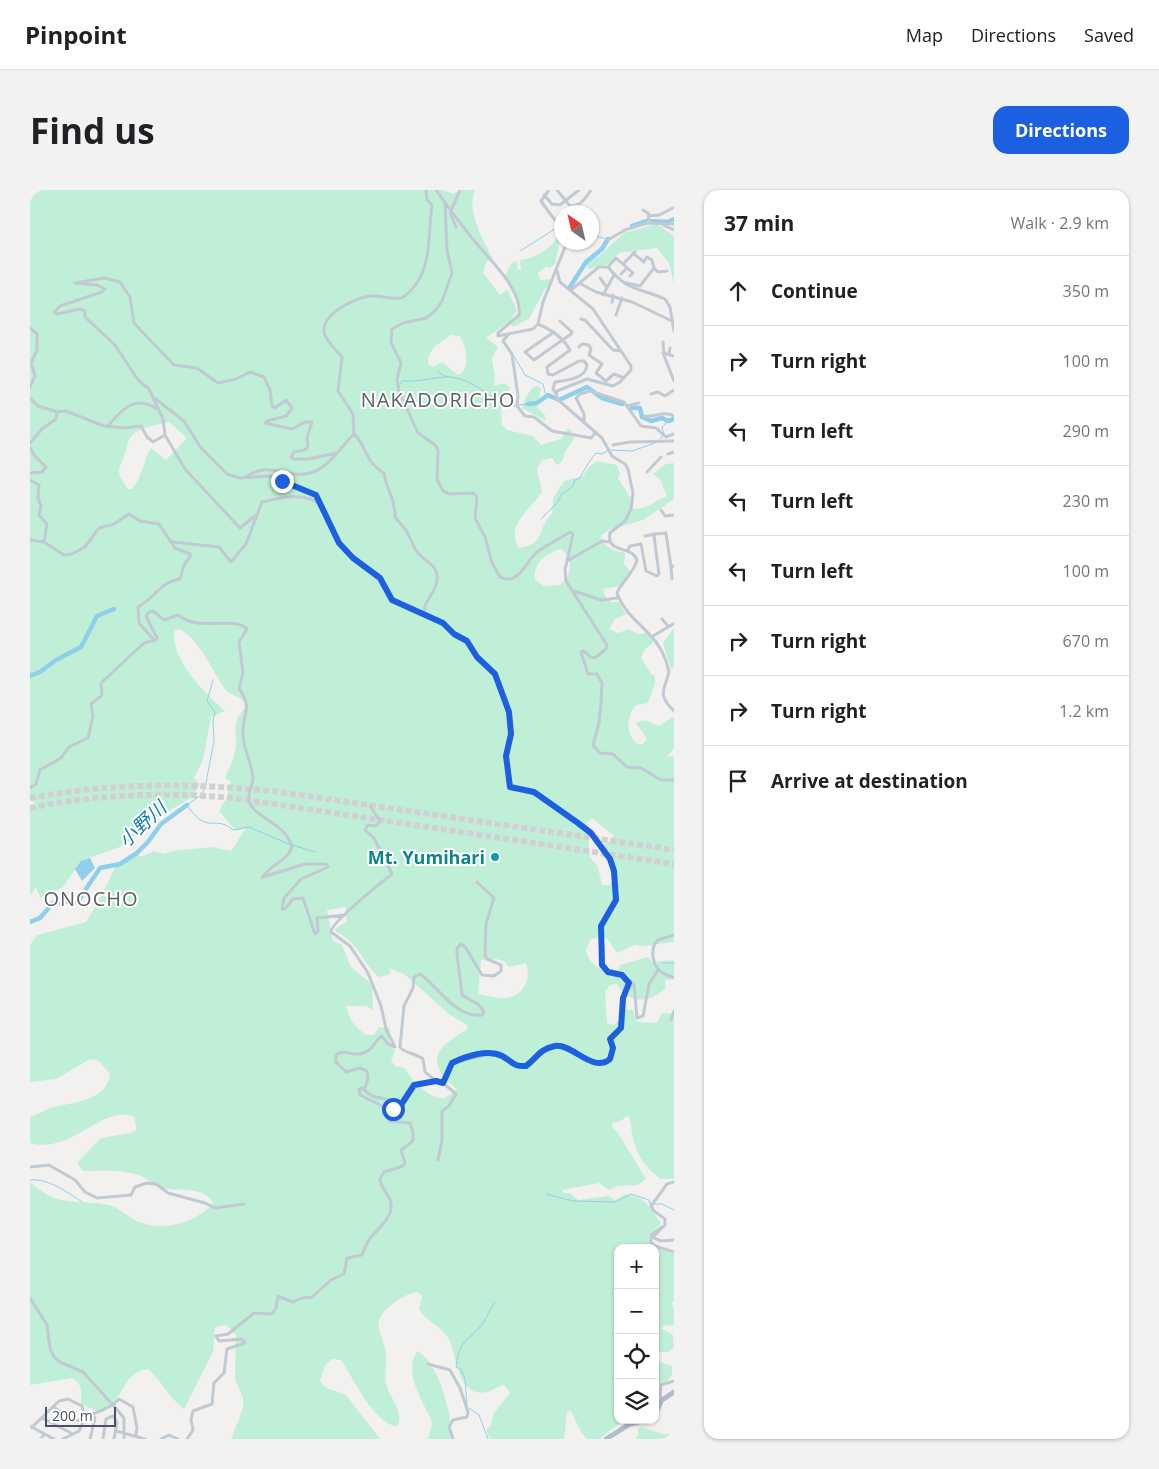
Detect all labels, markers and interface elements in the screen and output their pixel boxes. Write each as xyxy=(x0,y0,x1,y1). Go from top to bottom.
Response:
text: Pinpoint xyxy=(25,18,127,51)
text: Map xyxy=(906,23,943,47)
text: Directions xyxy=(971,23,1056,47)
text: Saved xyxy=(1084,23,1134,47)
button: Directions xyxy=(993,106,1129,154)
text: Find us xyxy=(30,107,155,154)
north arrow xyxy=(554,205,599,250)
text: 37 min xyxy=(724,209,794,237)
text: Walk · 2.9 km xyxy=(1011,212,1109,234)
icon: ahead xyxy=(724,277,752,305)
text: Continue xyxy=(771,278,858,304)
text: 350 m xyxy=(1063,280,1109,302)
icon: right xyxy=(724,347,752,375)
text: Turn right xyxy=(771,348,866,374)
text: 100 m xyxy=(1063,350,1109,372)
district label: NAKADORICHO xyxy=(361,386,515,413)
icon: left xyxy=(724,417,752,445)
text: Turn left xyxy=(771,418,853,444)
text: 290 m xyxy=(1063,420,1109,442)
route end xyxy=(271,470,294,493)
icon: left xyxy=(724,487,752,515)
text: Turn left xyxy=(771,488,853,514)
text: 230 m xyxy=(1063,490,1109,512)
icon: left xyxy=(724,557,752,585)
text: Turn left xyxy=(771,558,853,584)
text: 100 m xyxy=(1063,560,1109,582)
icon: right xyxy=(724,627,752,655)
text: Turn right xyxy=(771,628,866,654)
text: 670 m xyxy=(1063,630,1109,652)
icon: right xyxy=(724,697,752,725)
text: Turn right xyxy=(771,698,866,724)
text: 1.2 km xyxy=(1059,700,1109,722)
icon: arrive xyxy=(724,767,752,795)
text: Arrive at destination xyxy=(771,768,968,794)
water label: 小野川 xyxy=(112,794,173,853)
place label: Mt. Yumihari xyxy=(368,845,485,869)
marker: Mt. Yumihari xyxy=(489,851,501,863)
district label: ONOCHO xyxy=(43,885,139,912)
route start xyxy=(382,1098,405,1121)
map controls xyxy=(614,1244,659,1424)
button: + xyxy=(614,1244,659,1289)
button: − xyxy=(614,1289,659,1334)
button: locate xyxy=(614,1334,659,1379)
button: layers xyxy=(614,1379,659,1424)
scale bar xyxy=(45,1404,116,1427)
text: 200 m xyxy=(52,1406,93,1425)

